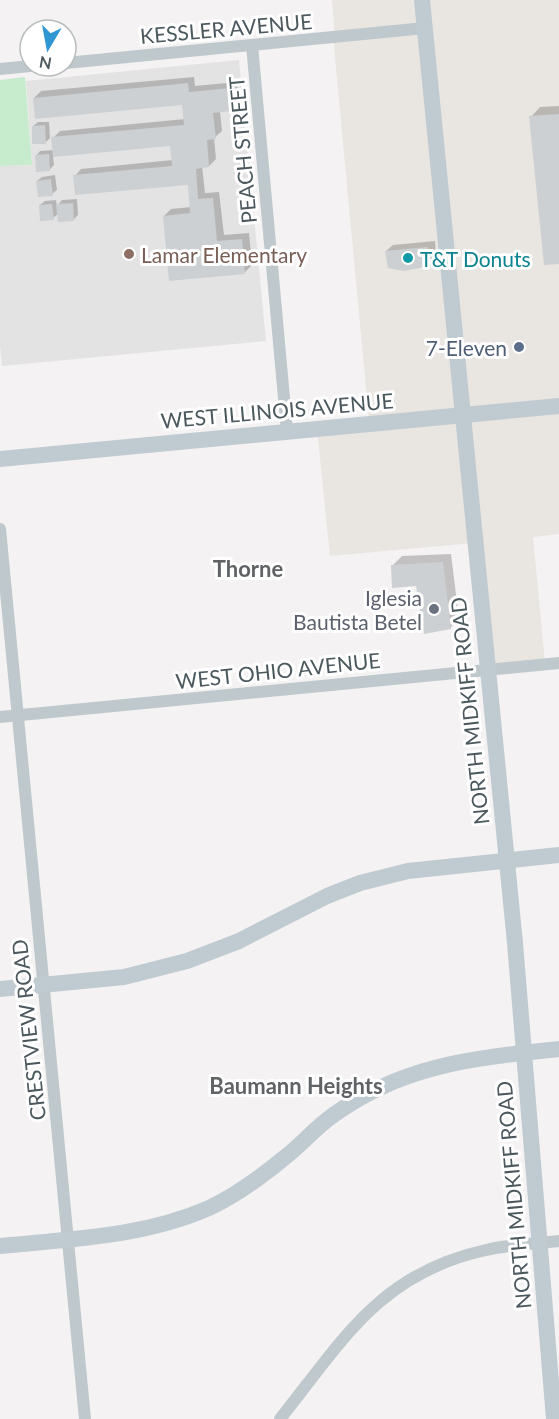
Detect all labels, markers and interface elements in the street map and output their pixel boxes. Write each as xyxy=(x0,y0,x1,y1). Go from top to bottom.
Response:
street label: KESSLER AVENUE xyxy=(139,8,313,48)
north arrow xyxy=(18,18,78,78)
text: N xyxy=(38,53,53,74)
street label: PEACH STREET xyxy=(223,75,261,225)
place label: Lamar Elementary xyxy=(141,242,307,267)
place label: T&T Donuts xyxy=(420,246,531,271)
marker: Lamar Elementary xyxy=(122,247,136,261)
marker: T&T Donuts xyxy=(401,251,415,265)
place label: 7-Eleven xyxy=(426,335,507,360)
marker: 7-Eleven xyxy=(512,340,526,354)
street label: WEST ILLINOIS AVENUE xyxy=(160,387,394,433)
district label: Thorne xyxy=(213,555,283,582)
place label: Iglesia Bautista Betel xyxy=(293,585,422,634)
street label: NORTH MIDKIFF ROAD xyxy=(445,596,493,826)
marker: Iglesia Bautista Betel xyxy=(427,602,441,616)
street label: WEST OHIO AVENUE xyxy=(174,647,382,693)
street label: CRESTVIEW ROAD xyxy=(6,938,50,1122)
district label: Baumann Heights xyxy=(209,1072,383,1099)
street label: NORTH MIDKIFF ROAD xyxy=(491,1080,535,1310)

